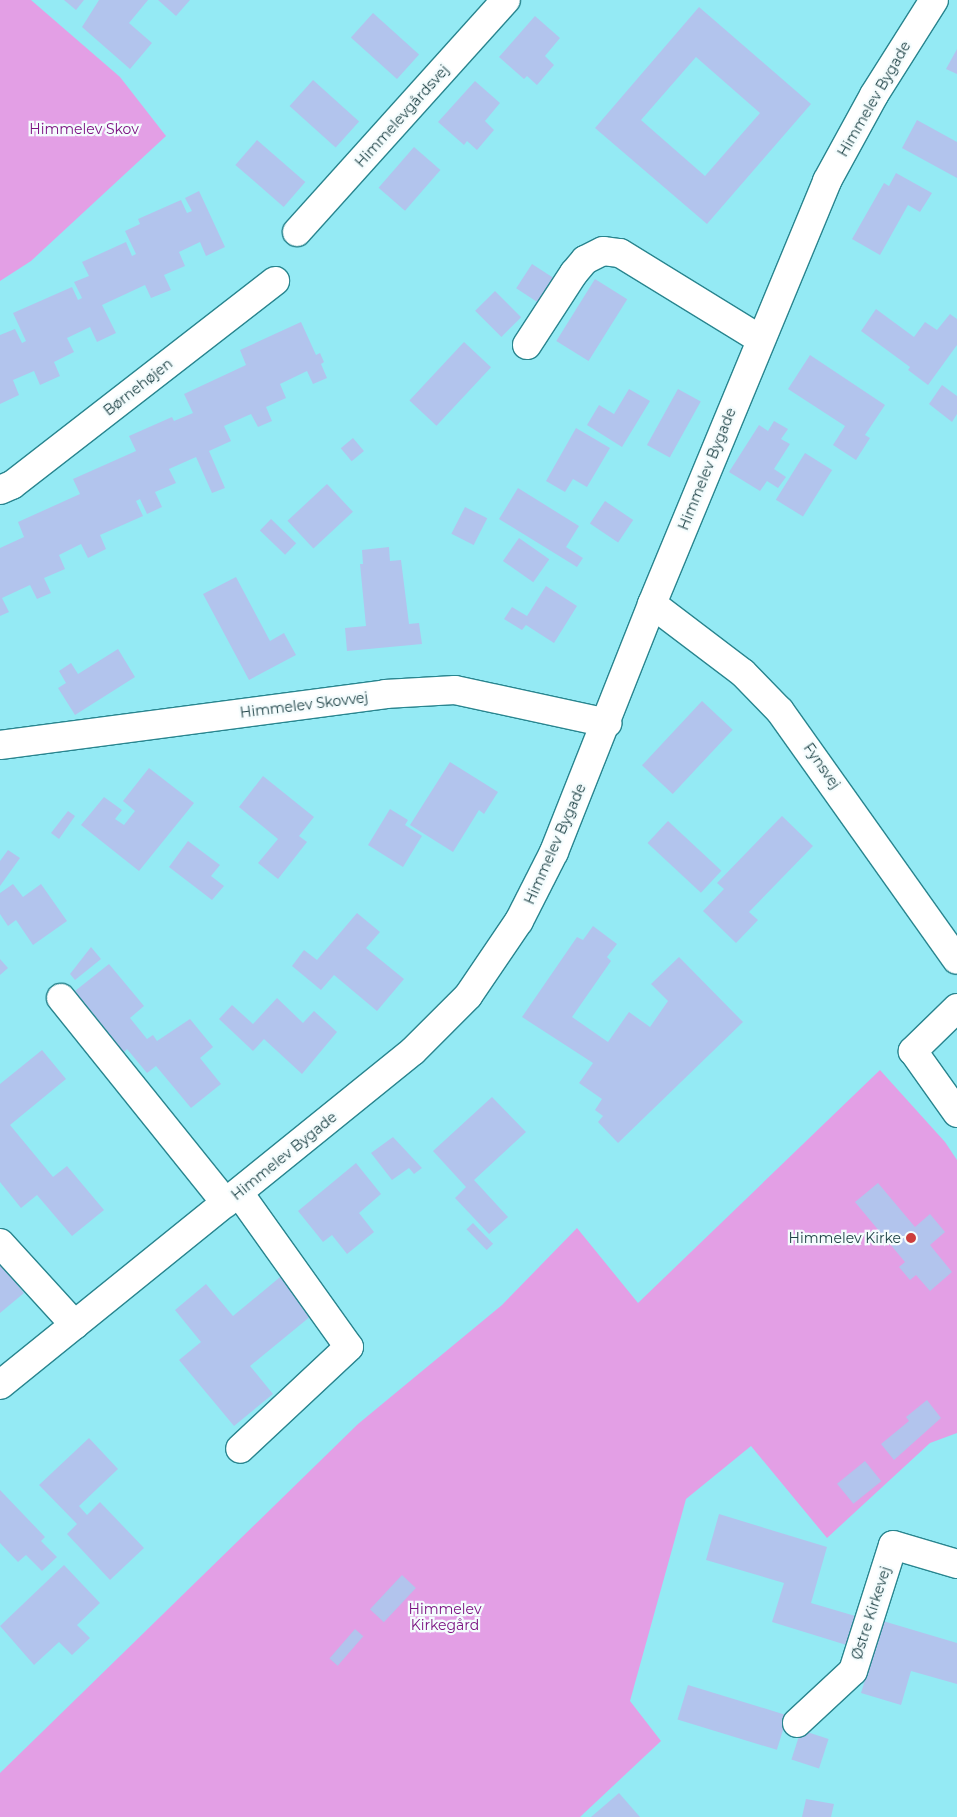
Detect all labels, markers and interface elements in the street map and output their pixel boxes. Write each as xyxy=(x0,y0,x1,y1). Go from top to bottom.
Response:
street label: Himmelev Bygade xyxy=(834,38,914,160)
street label: Himmelevgårdsvej xyxy=(352,61,452,171)
park label: Himmelev Skov xyxy=(29,121,139,137)
street label: Børnehøjen xyxy=(100,355,176,419)
street label: Himmelev Bygade xyxy=(675,405,739,533)
street label: Himmelev Skovvej xyxy=(239,689,369,721)
street label: Fynsvej xyxy=(800,740,844,792)
street label: Himmelev Bygade xyxy=(521,781,589,907)
street label: Himmelev Bygade xyxy=(228,1108,340,1204)
place label: Himmelev Kirke xyxy=(789,1230,901,1246)
marker: Himmelev Kirke xyxy=(905,1232,917,1244)
street label: Østre Kirkevej xyxy=(848,1564,894,1662)
park label: Himmelev Kirkegård xyxy=(409,1601,481,1634)

